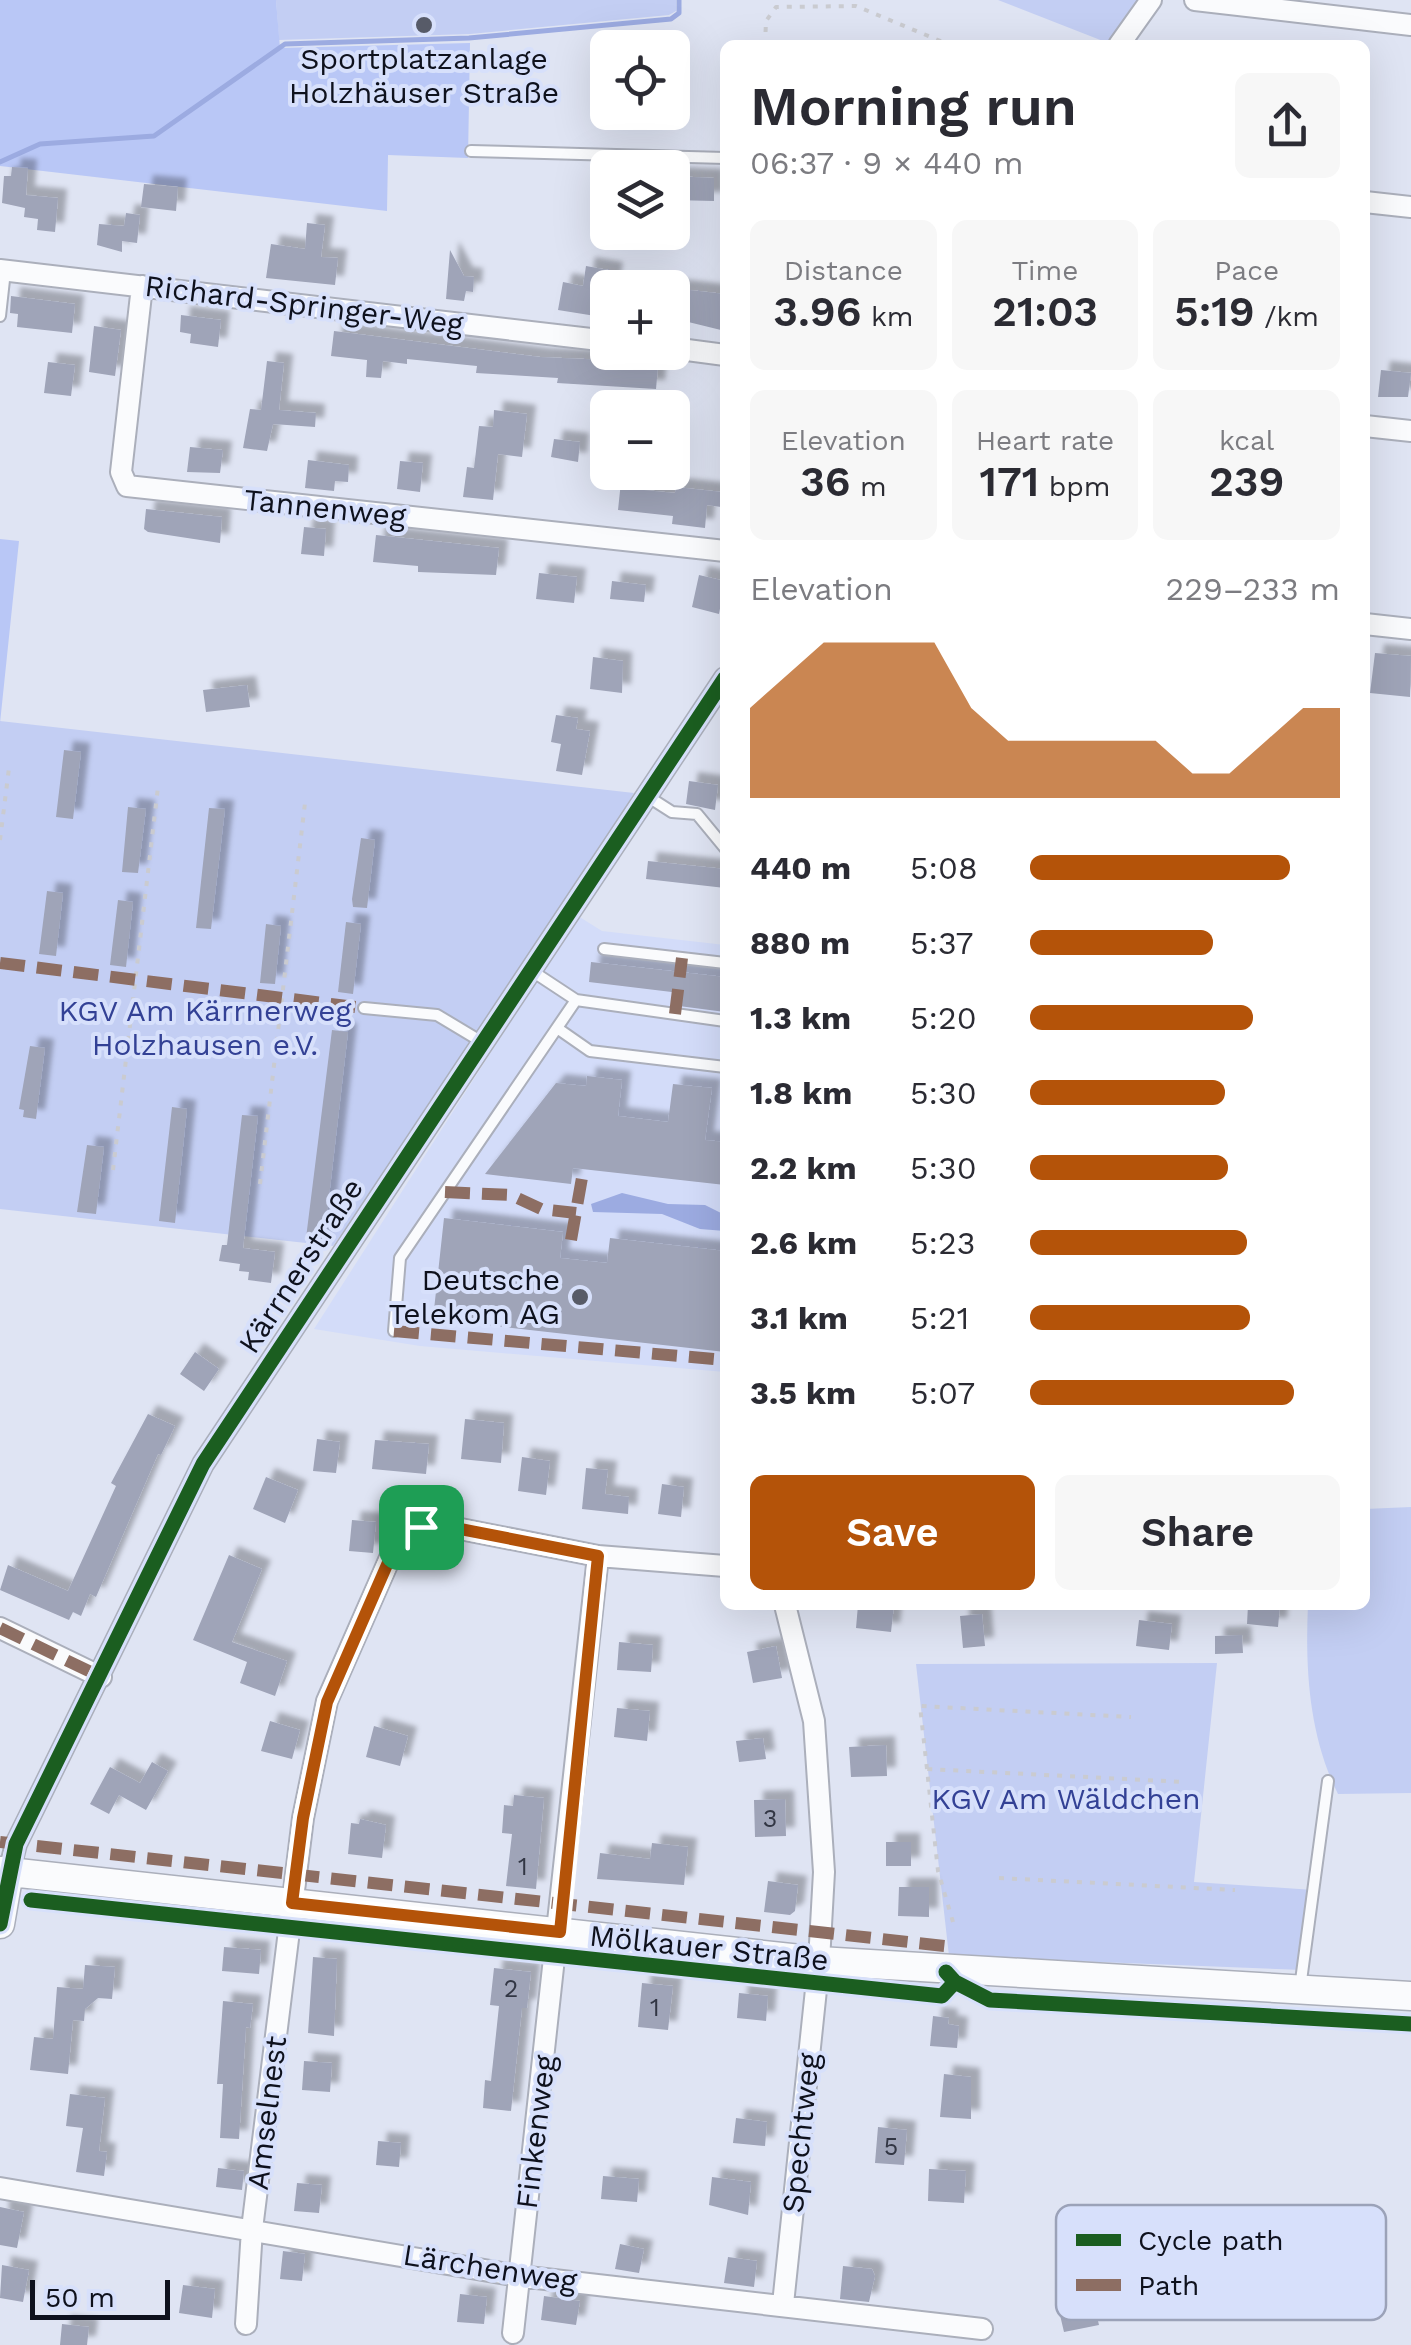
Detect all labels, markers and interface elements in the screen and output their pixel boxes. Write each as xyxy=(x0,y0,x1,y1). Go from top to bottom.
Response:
marker: Sportplatzanlage Holzhäuser Straße xyxy=(413,14,435,36)
map controls xyxy=(590,30,690,490)
button: locate xyxy=(590,30,690,130)
place label: Sportplatzanlage Holzhäuser Straße xyxy=(289,41,559,110)
button: share xyxy=(1235,73,1340,178)
text: Morning run xyxy=(750,74,1077,138)
text: 06:37 · 9 × 440 m xyxy=(750,144,1024,182)
button: layers xyxy=(590,150,690,250)
text: Distance xyxy=(784,254,903,287)
text: Time xyxy=(1012,254,1078,287)
text: Pace xyxy=(1214,254,1279,287)
street label: Richard-Springer-Weg xyxy=(143,268,465,341)
button: + xyxy=(590,270,690,370)
text: 3.96 xyxy=(773,287,861,336)
text: 21:03 xyxy=(992,287,1098,336)
text: 5:19 xyxy=(1174,287,1255,336)
text: km xyxy=(861,300,913,333)
text: /km xyxy=(1255,300,1319,333)
button: − xyxy=(590,390,690,490)
text: Elevation xyxy=(781,424,906,457)
text: Heart rate xyxy=(976,424,1114,457)
text: kcal xyxy=(1219,424,1274,457)
text: 36 xyxy=(800,457,850,506)
text: 171 xyxy=(979,457,1039,506)
text: 239 xyxy=(1209,457,1284,506)
text: m xyxy=(850,470,887,503)
text: bpm xyxy=(1039,470,1111,503)
street label: Tannenweg xyxy=(242,482,408,533)
text: Elevation xyxy=(750,570,893,608)
text: 229–233 m xyxy=(1166,570,1340,608)
text: 440 m xyxy=(750,849,851,887)
text: 5:08 xyxy=(910,849,978,887)
text: 880 m xyxy=(750,924,850,962)
text: 5:37 xyxy=(910,924,973,962)
park label: KGV Am Kärrnerweg Holzhausen e.V. xyxy=(59,993,351,1062)
text: 1.3 km xyxy=(750,999,851,1037)
text: 5:20 xyxy=(910,999,977,1037)
text: 1.8 km xyxy=(750,1074,852,1112)
text: 5:30 xyxy=(910,1074,977,1112)
text: 2.2 km xyxy=(750,1149,857,1187)
text: 5:30 xyxy=(910,1149,977,1187)
street label: Kärrnerstraße xyxy=(231,1172,370,1360)
text: 2.6 km xyxy=(750,1224,857,1262)
text: 5:23 xyxy=(910,1224,975,1262)
place label: Deutsche Telekom AG xyxy=(388,1262,560,1331)
marker: Deutsche Telekom AG xyxy=(569,1286,591,1308)
text: 3.1 km xyxy=(750,1299,848,1337)
text: 5:21 xyxy=(910,1299,969,1337)
text: 3.5 km xyxy=(750,1374,856,1412)
text: 5:07 xyxy=(910,1374,975,1412)
button: Save xyxy=(750,1475,1035,1590)
button: Share xyxy=(1055,1475,1340,1590)
pin xyxy=(379,1485,464,1570)
icon: arrive xyxy=(394,1500,449,1555)
park label: KGV Am Wäldchen xyxy=(931,1781,1201,1816)
house number: 3 xyxy=(763,1804,777,1833)
house number: 1 xyxy=(518,1852,528,1881)
street label: Mölkauer Straße xyxy=(588,1918,830,1977)
house number: 2 xyxy=(504,1974,518,2003)
house number: 1 xyxy=(650,1993,660,2022)
street label: Amselnest xyxy=(240,2033,293,2192)
street label: Spechtweg xyxy=(775,2051,826,2215)
street label: Finkenweg xyxy=(509,2053,562,2211)
house number: 5 xyxy=(884,2132,898,2161)
legend xyxy=(1056,2205,1386,2320)
text: Cycle path xyxy=(1138,2224,1284,2257)
street label: Lärchenweg xyxy=(401,2236,580,2299)
text: Path xyxy=(1138,2269,1199,2302)
scale bar xyxy=(30,2275,170,2320)
text: 50 m xyxy=(45,2281,115,2314)

